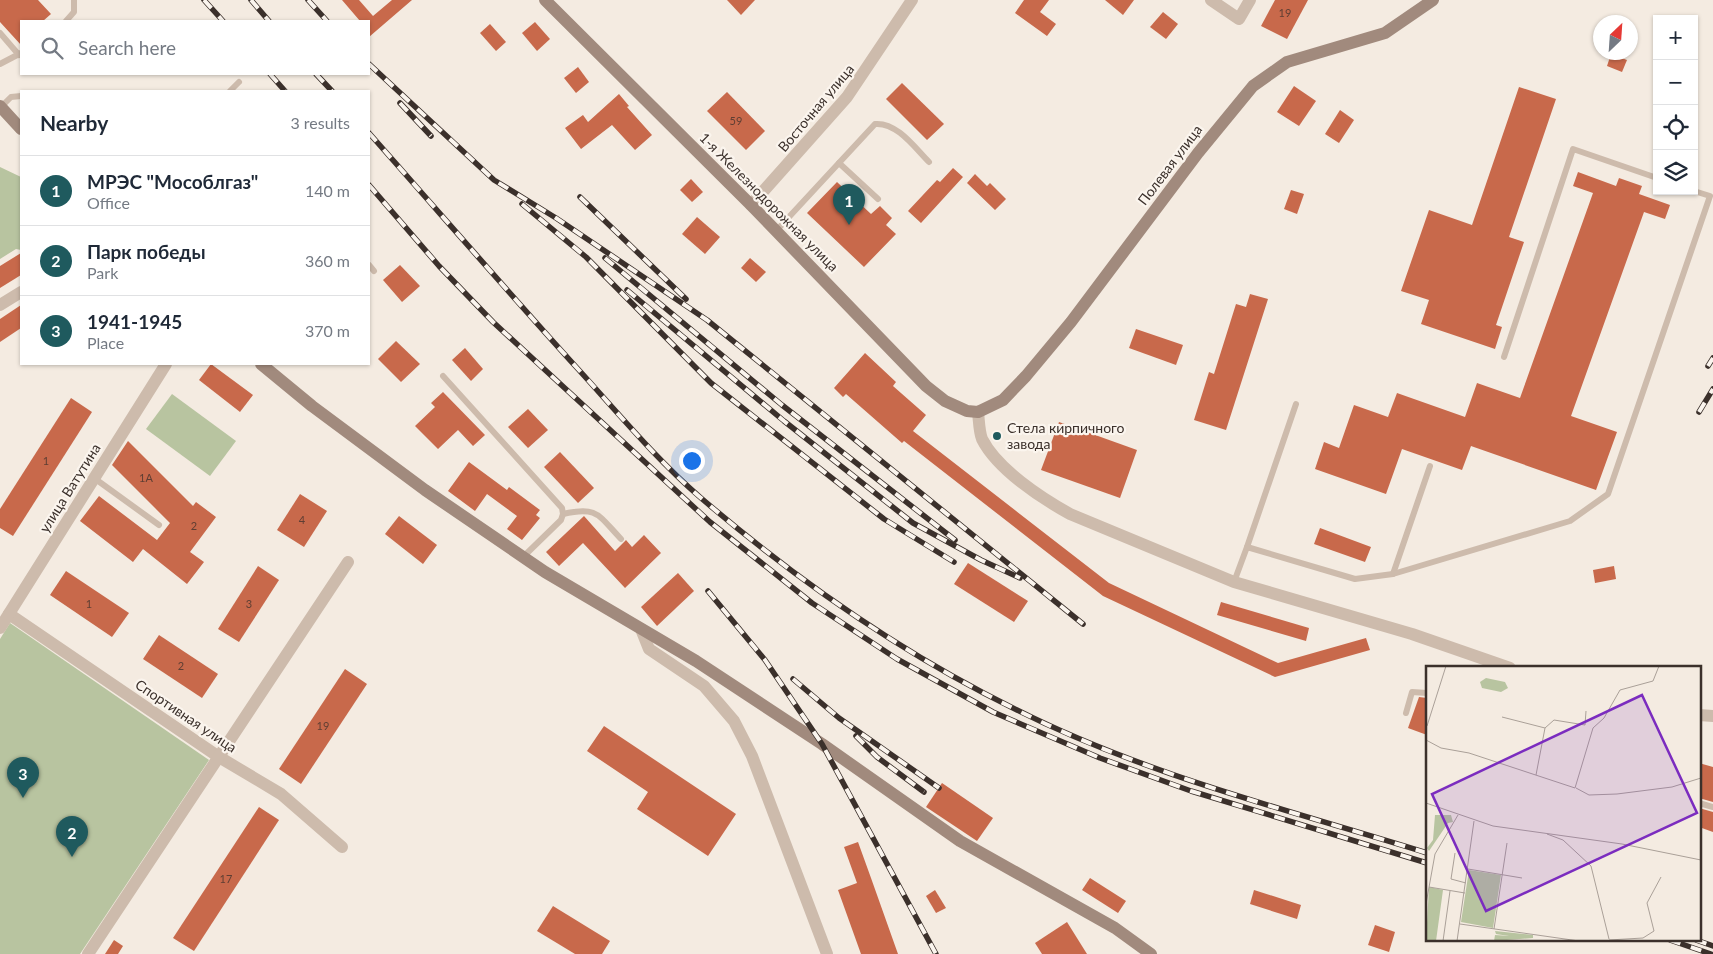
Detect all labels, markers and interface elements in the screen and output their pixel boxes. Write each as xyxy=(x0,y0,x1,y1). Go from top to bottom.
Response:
house number: 19 xyxy=(1279,6,1291,19)
north arrow xyxy=(1593,15,1638,60)
map controls xyxy=(1653,15,1698,195)
button: + xyxy=(1653,15,1698,60)
search box xyxy=(20,20,370,75)
icon: search xyxy=(38,34,66,62)
text: Search here xyxy=(78,36,176,59)
street label: Восточная улица xyxy=(774,60,857,155)
button: − xyxy=(1653,60,1698,105)
button: locate xyxy=(1653,105,1698,150)
text: Nearby xyxy=(40,110,108,135)
text: 3 results xyxy=(290,113,350,132)
house number: 59 xyxy=(730,114,742,127)
street label: Полевая улица xyxy=(1134,121,1205,208)
street label: 1-я Железнодорожная улица xyxy=(696,129,842,275)
button: layers xyxy=(1653,150,1698,195)
text: МРЭС "Мособлгаз" xyxy=(87,170,258,193)
text: 1 xyxy=(51,181,61,200)
text: 140 m xyxy=(305,181,350,200)
pin: 1 xyxy=(833,184,865,225)
text: Office xyxy=(87,193,130,212)
text: Парк победы xyxy=(87,240,205,263)
text: 2 xyxy=(51,251,61,270)
text: 360 m xyxy=(305,251,350,270)
text: Park xyxy=(87,263,118,282)
text: 1941-1945 xyxy=(87,310,182,333)
text: 3 xyxy=(51,321,61,340)
text: 370 m xyxy=(305,321,350,340)
text: Place xyxy=(87,333,124,352)
place label: Стела кирпичного завода xyxy=(1007,419,1125,452)
marker: Стела кирпичного завода xyxy=(991,430,1003,442)
street label: улица Ватутина xyxy=(35,440,104,535)
your location xyxy=(679,448,705,474)
house number: 1 xyxy=(43,454,49,467)
house number: 1А xyxy=(139,471,153,484)
house number: 4 xyxy=(299,513,306,526)
house number: 2 xyxy=(191,519,197,532)
house number: 1 xyxy=(86,597,92,610)
house number: 3 xyxy=(246,597,252,610)
house number: 2 xyxy=(178,659,184,672)
inset map xyxy=(1426,666,1700,942)
street label: Спортивная улица xyxy=(132,675,240,756)
house number: 19 xyxy=(317,719,329,732)
pin: 3 xyxy=(7,757,39,798)
pin: 2 xyxy=(56,816,88,857)
house number: 17 xyxy=(220,872,232,885)

